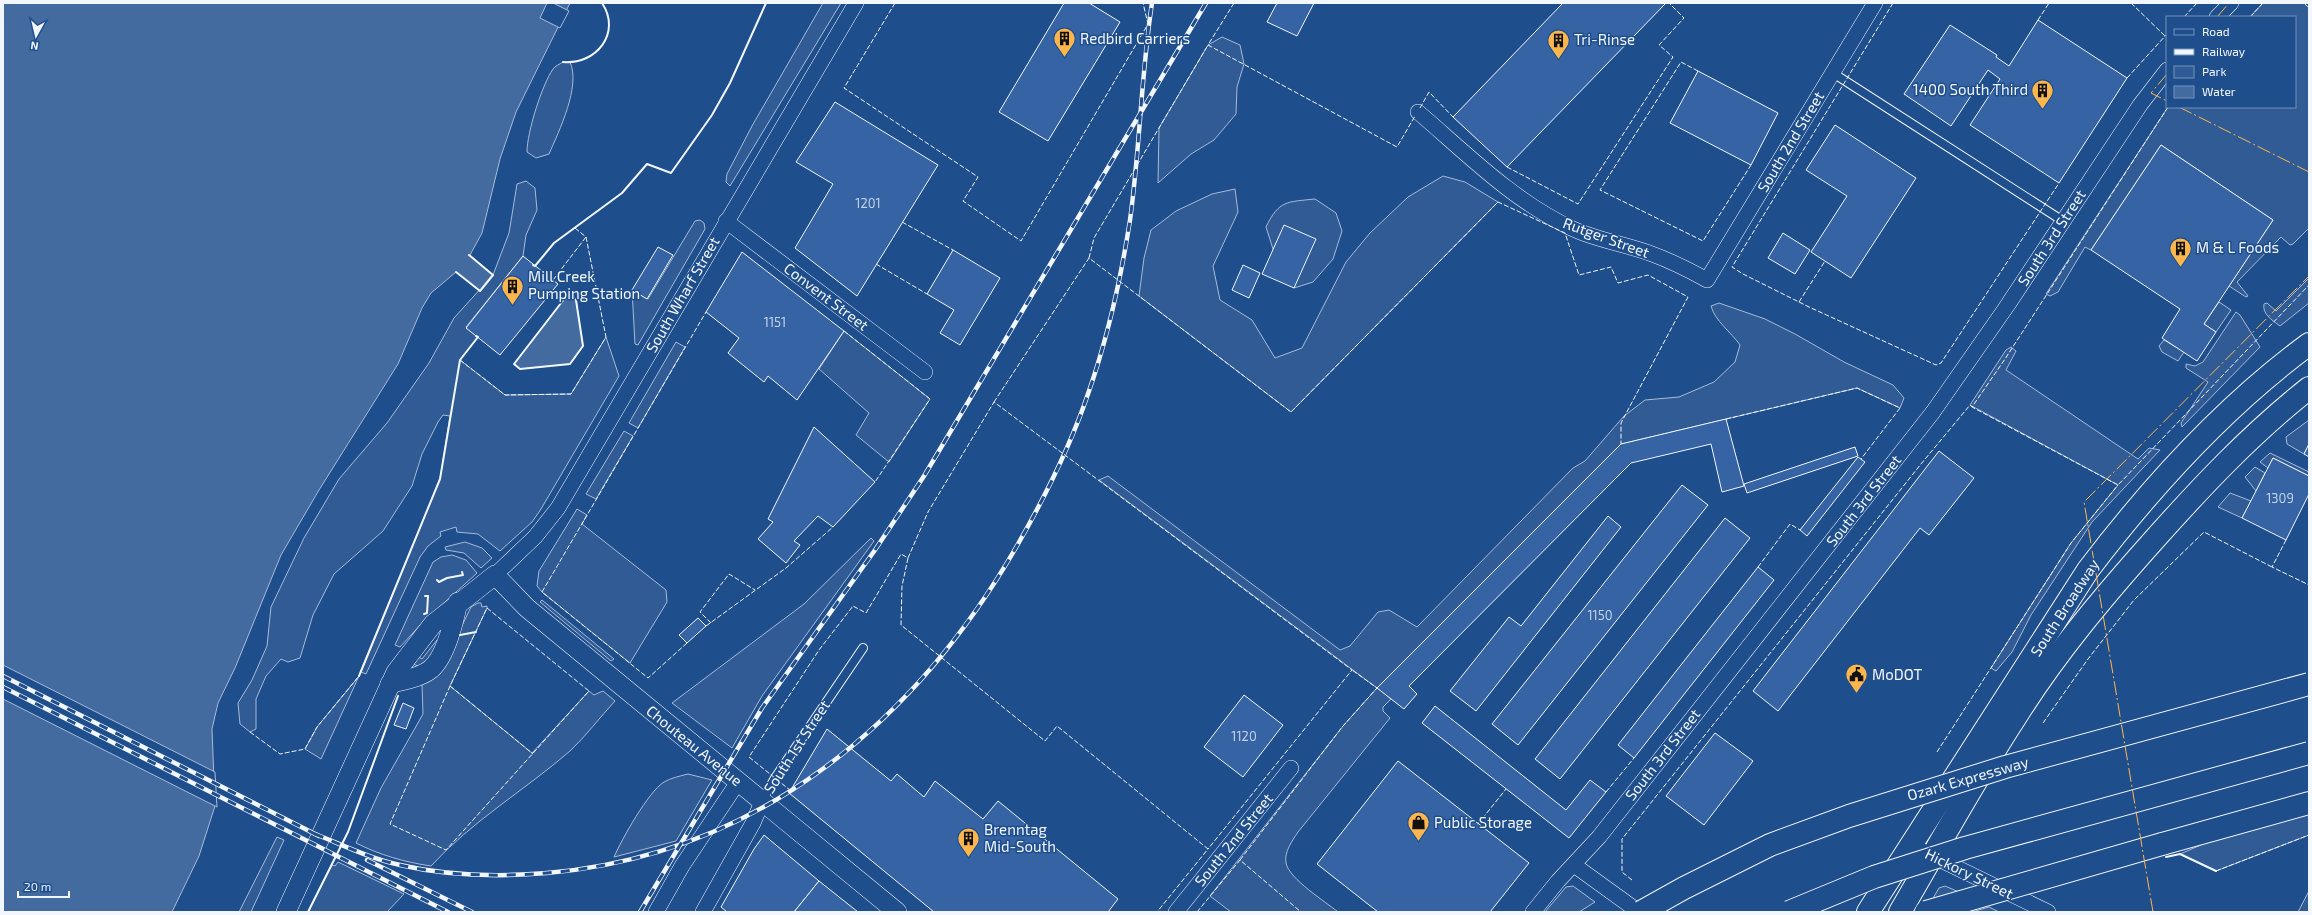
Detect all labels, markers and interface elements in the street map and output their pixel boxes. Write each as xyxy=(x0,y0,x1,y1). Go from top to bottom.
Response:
north arrow xyxy=(16,16,56,56)
legend xyxy=(2166,16,2296,108)
text: Road xyxy=(2202,24,2230,38)
building icon: Redbird Carriers xyxy=(1051,26,1077,59)
building icon: Tri-Rinse xyxy=(1546,27,1572,60)
place label: Redbird Carriers xyxy=(1080,29,1190,47)
place label: Tri-Rinse xyxy=(1574,30,1635,48)
text: N xyxy=(30,39,39,53)
text: Railway xyxy=(2202,44,2246,58)
text: Park xyxy=(2202,64,2227,78)
building icon: 1400 South Third xyxy=(2030,77,2056,110)
place label: 1400 South Third xyxy=(1913,80,2028,98)
text: Water xyxy=(2202,84,2236,98)
street label: South 2nd Street xyxy=(1753,88,1827,195)
street label: South 3rd Street xyxy=(2013,186,2089,289)
house number: 1201 xyxy=(855,195,881,211)
street label: Rutger Street xyxy=(1561,213,1652,261)
street label: South Wharf Street xyxy=(642,233,723,356)
building icon: M & L Foods xyxy=(2167,235,2193,268)
place label: M & L Foods xyxy=(2196,238,2279,256)
street label: Convent Street xyxy=(781,259,873,334)
place label: Mill Creek Pumping Station xyxy=(528,267,640,302)
building icon: Mill Creek Pumping Station xyxy=(499,273,525,306)
house number: 1151 xyxy=(764,314,786,330)
street label: South 3rd Street xyxy=(1822,451,1905,550)
house number: 1309 xyxy=(2266,490,2294,506)
street label: South Broadway xyxy=(2026,555,2102,659)
house number: 1150 xyxy=(1587,607,1613,623)
public building icon: MoDOT xyxy=(1843,662,1869,695)
place label: MoDOT xyxy=(1872,665,1922,683)
street label: South 1st Street xyxy=(759,696,833,796)
street label: Chouteau Avenue xyxy=(643,701,746,789)
street label: South 3rd Street xyxy=(1621,705,1704,804)
house number: 1120 xyxy=(1231,728,1257,744)
street label: Ozark Expressway xyxy=(1905,752,2031,804)
street label: South 2nd Street xyxy=(1190,789,1276,889)
shop icon: Public Storage xyxy=(1405,810,1431,843)
place label: Public Storage xyxy=(1434,813,1532,831)
place label: Brenntag Mid-South xyxy=(984,820,1056,855)
building icon: Brenntag Mid-South xyxy=(956,826,982,859)
street label: Hickory Street xyxy=(1923,844,2017,902)
scale bar xyxy=(18,873,69,899)
text: 20 m xyxy=(24,879,51,893)

